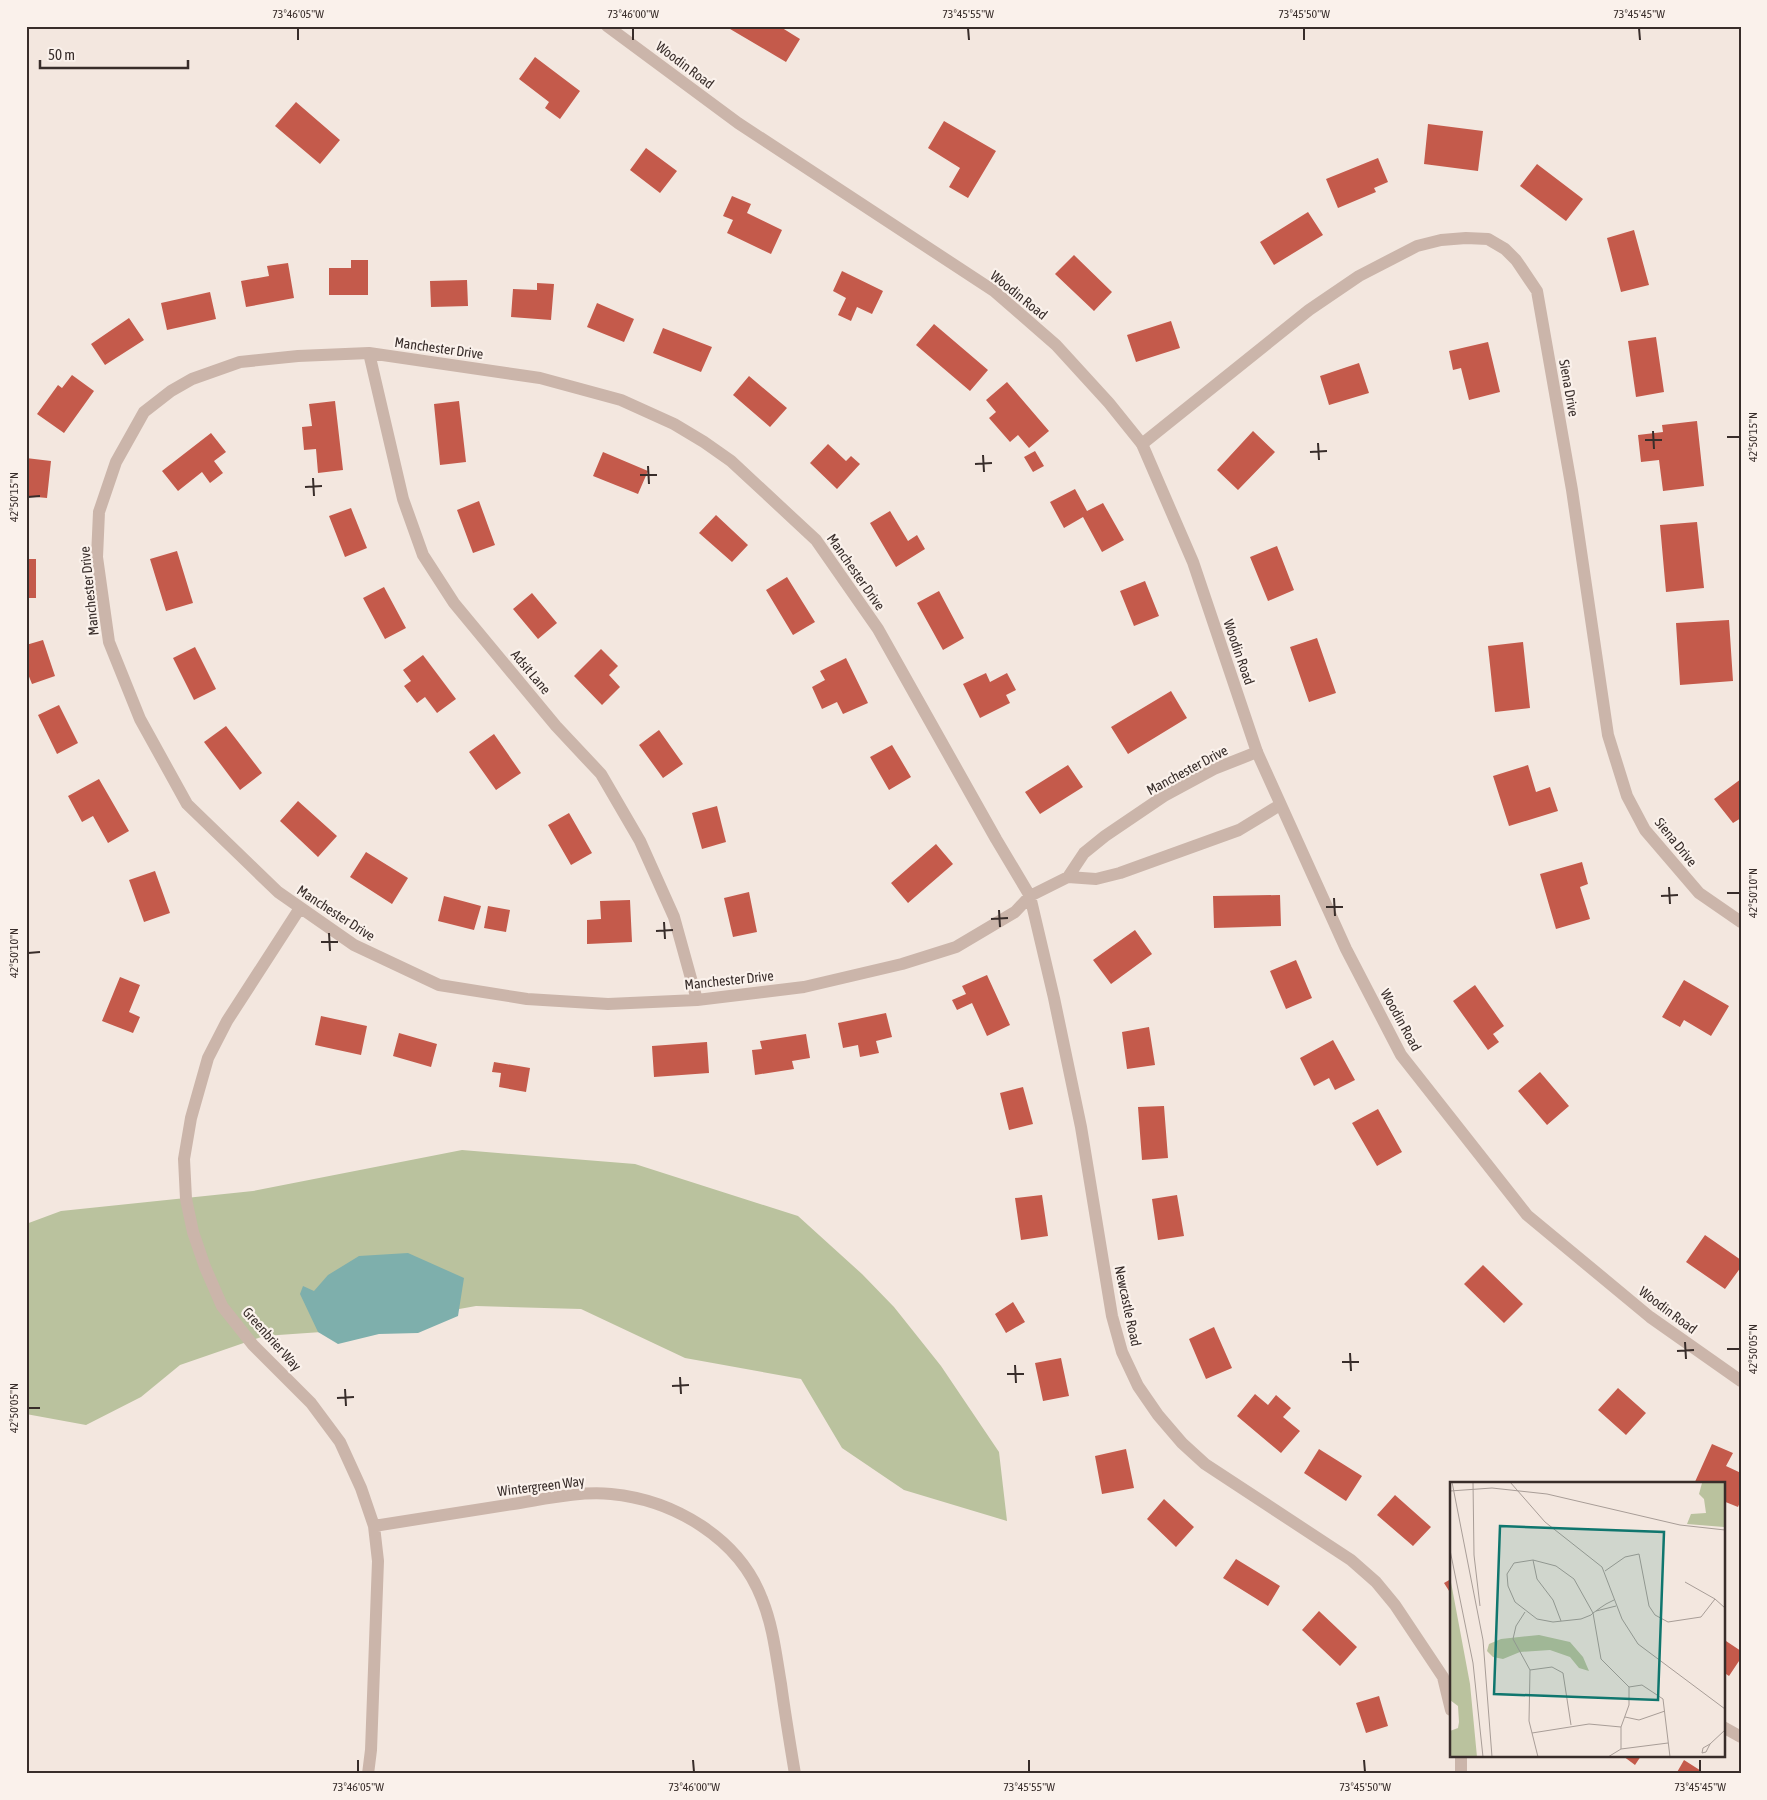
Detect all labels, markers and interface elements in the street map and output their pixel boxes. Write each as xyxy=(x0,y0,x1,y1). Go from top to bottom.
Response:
text: 73°46'05"W xyxy=(272,7,324,21)
text: 73°46'00"W xyxy=(607,7,659,21)
text: 73°45'55"W xyxy=(942,7,994,21)
text: 73°45'50"W xyxy=(1278,7,1330,21)
text: 73°45'45"W xyxy=(1613,7,1665,21)
scale bar xyxy=(40,38,188,70)
street label: Woodin Road xyxy=(653,38,717,92)
text: 50 m xyxy=(48,46,75,63)
street label: Woodin Road xyxy=(987,267,1051,323)
street label: Manchester Drive xyxy=(394,334,484,362)
street label: Siena Drive xyxy=(1556,358,1582,418)
text: 42°50'15"N xyxy=(1746,412,1760,462)
text: 42°50'15"N xyxy=(7,472,21,522)
street label: Manchester Drive xyxy=(824,531,888,613)
street label: Manchester Drive xyxy=(76,546,102,636)
street label: Woodin Road xyxy=(1220,617,1258,687)
street label: Adsit Lane xyxy=(508,647,554,697)
street label: Manchester Drive xyxy=(1144,742,1230,798)
street label: Siena Drive xyxy=(1652,814,1700,870)
text: 42°50'10"N xyxy=(1746,868,1760,918)
street label: Manchester Drive xyxy=(294,882,378,944)
text: 42°50'10"N xyxy=(7,928,21,978)
street label: Manchester Drive xyxy=(684,967,774,993)
street label: Woodin Road xyxy=(1377,986,1425,1054)
street label: Newcastle Road xyxy=(1112,1264,1144,1348)
street label: Woodin Road xyxy=(1636,1283,1700,1337)
street label: Greenbrier Way xyxy=(239,1304,305,1374)
text: 42°50'05"N xyxy=(1746,1324,1760,1374)
text: 42°50'05"N xyxy=(7,1383,21,1433)
street label: Wintergreen Way xyxy=(497,1473,586,1499)
inset map xyxy=(1450,1482,1724,1758)
text: 73°46'05"W xyxy=(332,1780,384,1794)
text: 73°46'00"W xyxy=(668,1780,720,1794)
text: 73°45'55"W xyxy=(1003,1780,1055,1794)
text: 73°45'50"W xyxy=(1339,1780,1391,1794)
text: 73°45'45"W xyxy=(1674,1780,1726,1794)

